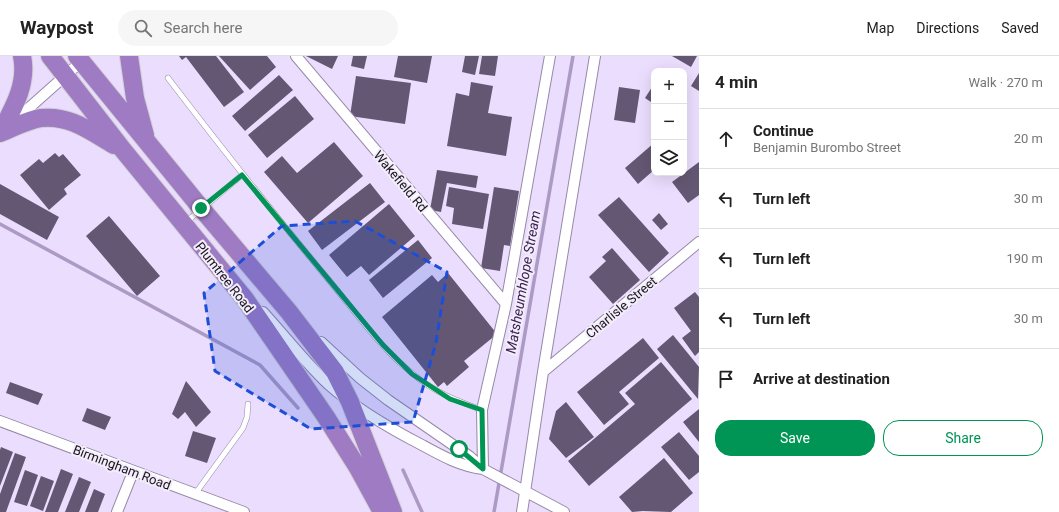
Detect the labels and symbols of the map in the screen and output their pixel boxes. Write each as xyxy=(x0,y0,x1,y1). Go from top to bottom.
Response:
street label: Wakefield Rd xyxy=(371,148,430,215)
route end xyxy=(192,199,210,217)
water label: Matsheumhlope Stream xyxy=(503,209,543,355)
street label: Plumtree Road xyxy=(192,239,257,316)
street label: Charlisle Street xyxy=(583,273,660,341)
route start xyxy=(450,440,468,458)
street label: Birmingham Road xyxy=(71,442,173,493)

